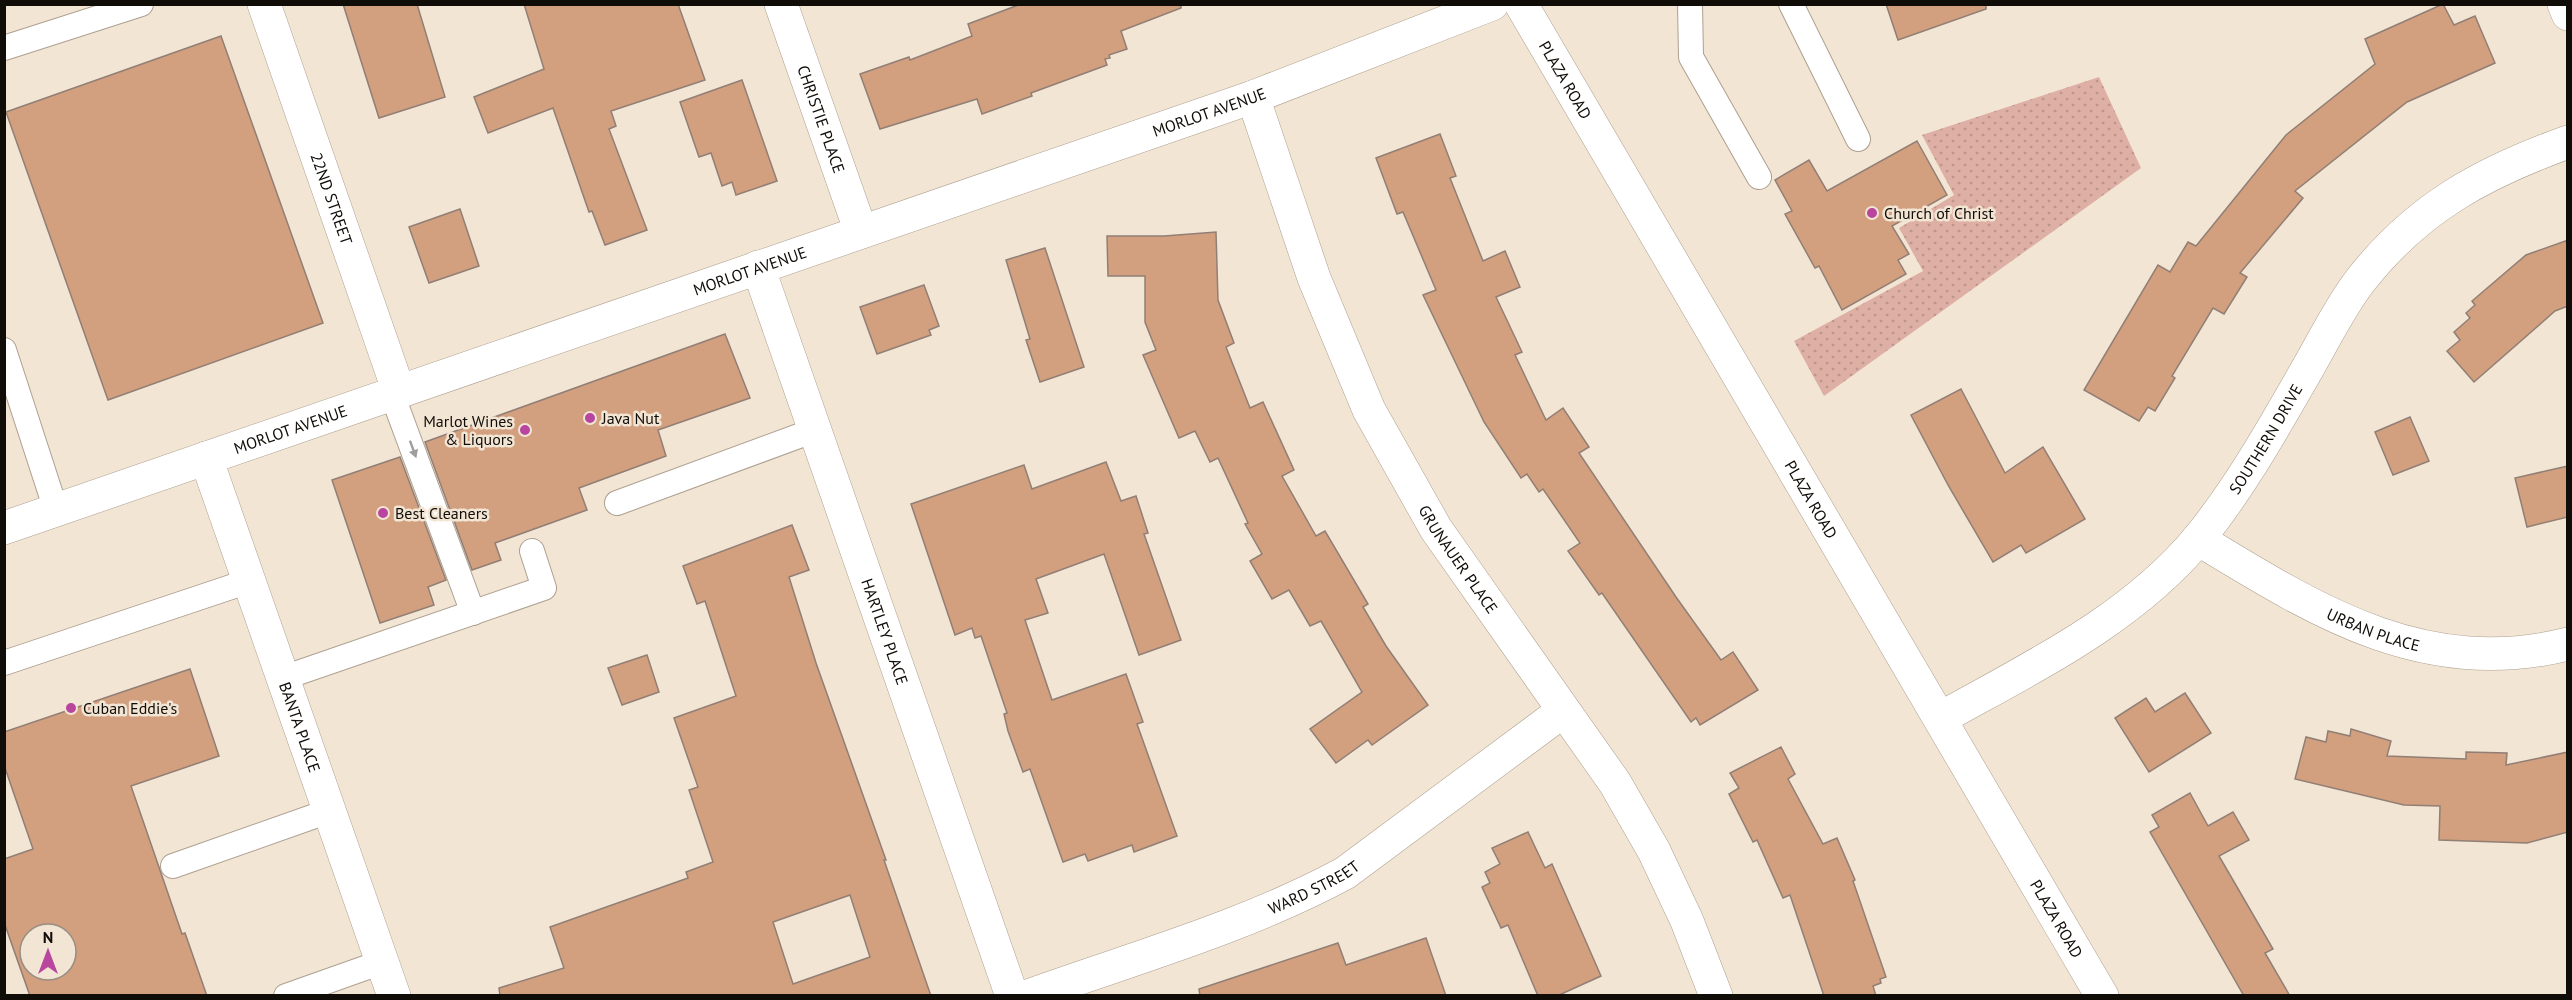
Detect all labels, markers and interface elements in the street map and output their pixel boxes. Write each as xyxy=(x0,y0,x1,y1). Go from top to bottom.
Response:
street label: PLAZA ROAD xyxy=(1535,37,1596,123)
street label: CHRISTIE PLACE xyxy=(793,62,850,176)
street label: MORLOT AVENUE xyxy=(1150,83,1269,141)
street label: 22ND STREET xyxy=(306,150,357,247)
place label: Church of Christ xyxy=(1884,203,1994,223)
marker: Church of Christ xyxy=(1865,206,1879,220)
street label: MORLOT AVENUE xyxy=(690,242,809,299)
street label: SOUTHERN DRIVE xyxy=(2225,380,2307,498)
street label: MORLOT AVENUE xyxy=(231,400,350,458)
place label: Java Nut xyxy=(601,408,660,428)
place label: Marlot Wines & Liquors xyxy=(423,411,513,449)
marker: Java Nut xyxy=(583,411,597,425)
marker: Marlot Wines & Liquors xyxy=(518,423,532,437)
one-way arrow xyxy=(408,440,418,458)
street label: PLAZA ROAD xyxy=(1780,457,1842,542)
street label: GRUNAUER PLACE xyxy=(1415,501,1502,617)
place label: Best Cleaners xyxy=(395,503,488,523)
marker: Best Cleaners xyxy=(376,506,390,520)
street label: HARTLEY PLACE xyxy=(857,576,913,687)
street label: URBAN PLACE xyxy=(2323,603,2422,655)
street label: BANTA PLACE xyxy=(275,679,325,775)
place label: Cuban Eddie's xyxy=(83,698,178,718)
marker: Cuban Eddie's xyxy=(64,701,78,715)
street label: WARD STREET xyxy=(1265,856,1363,918)
street label: PLAZA ROAD xyxy=(2026,876,2087,961)
north arrow xyxy=(18,922,78,982)
text: N xyxy=(43,927,53,947)

